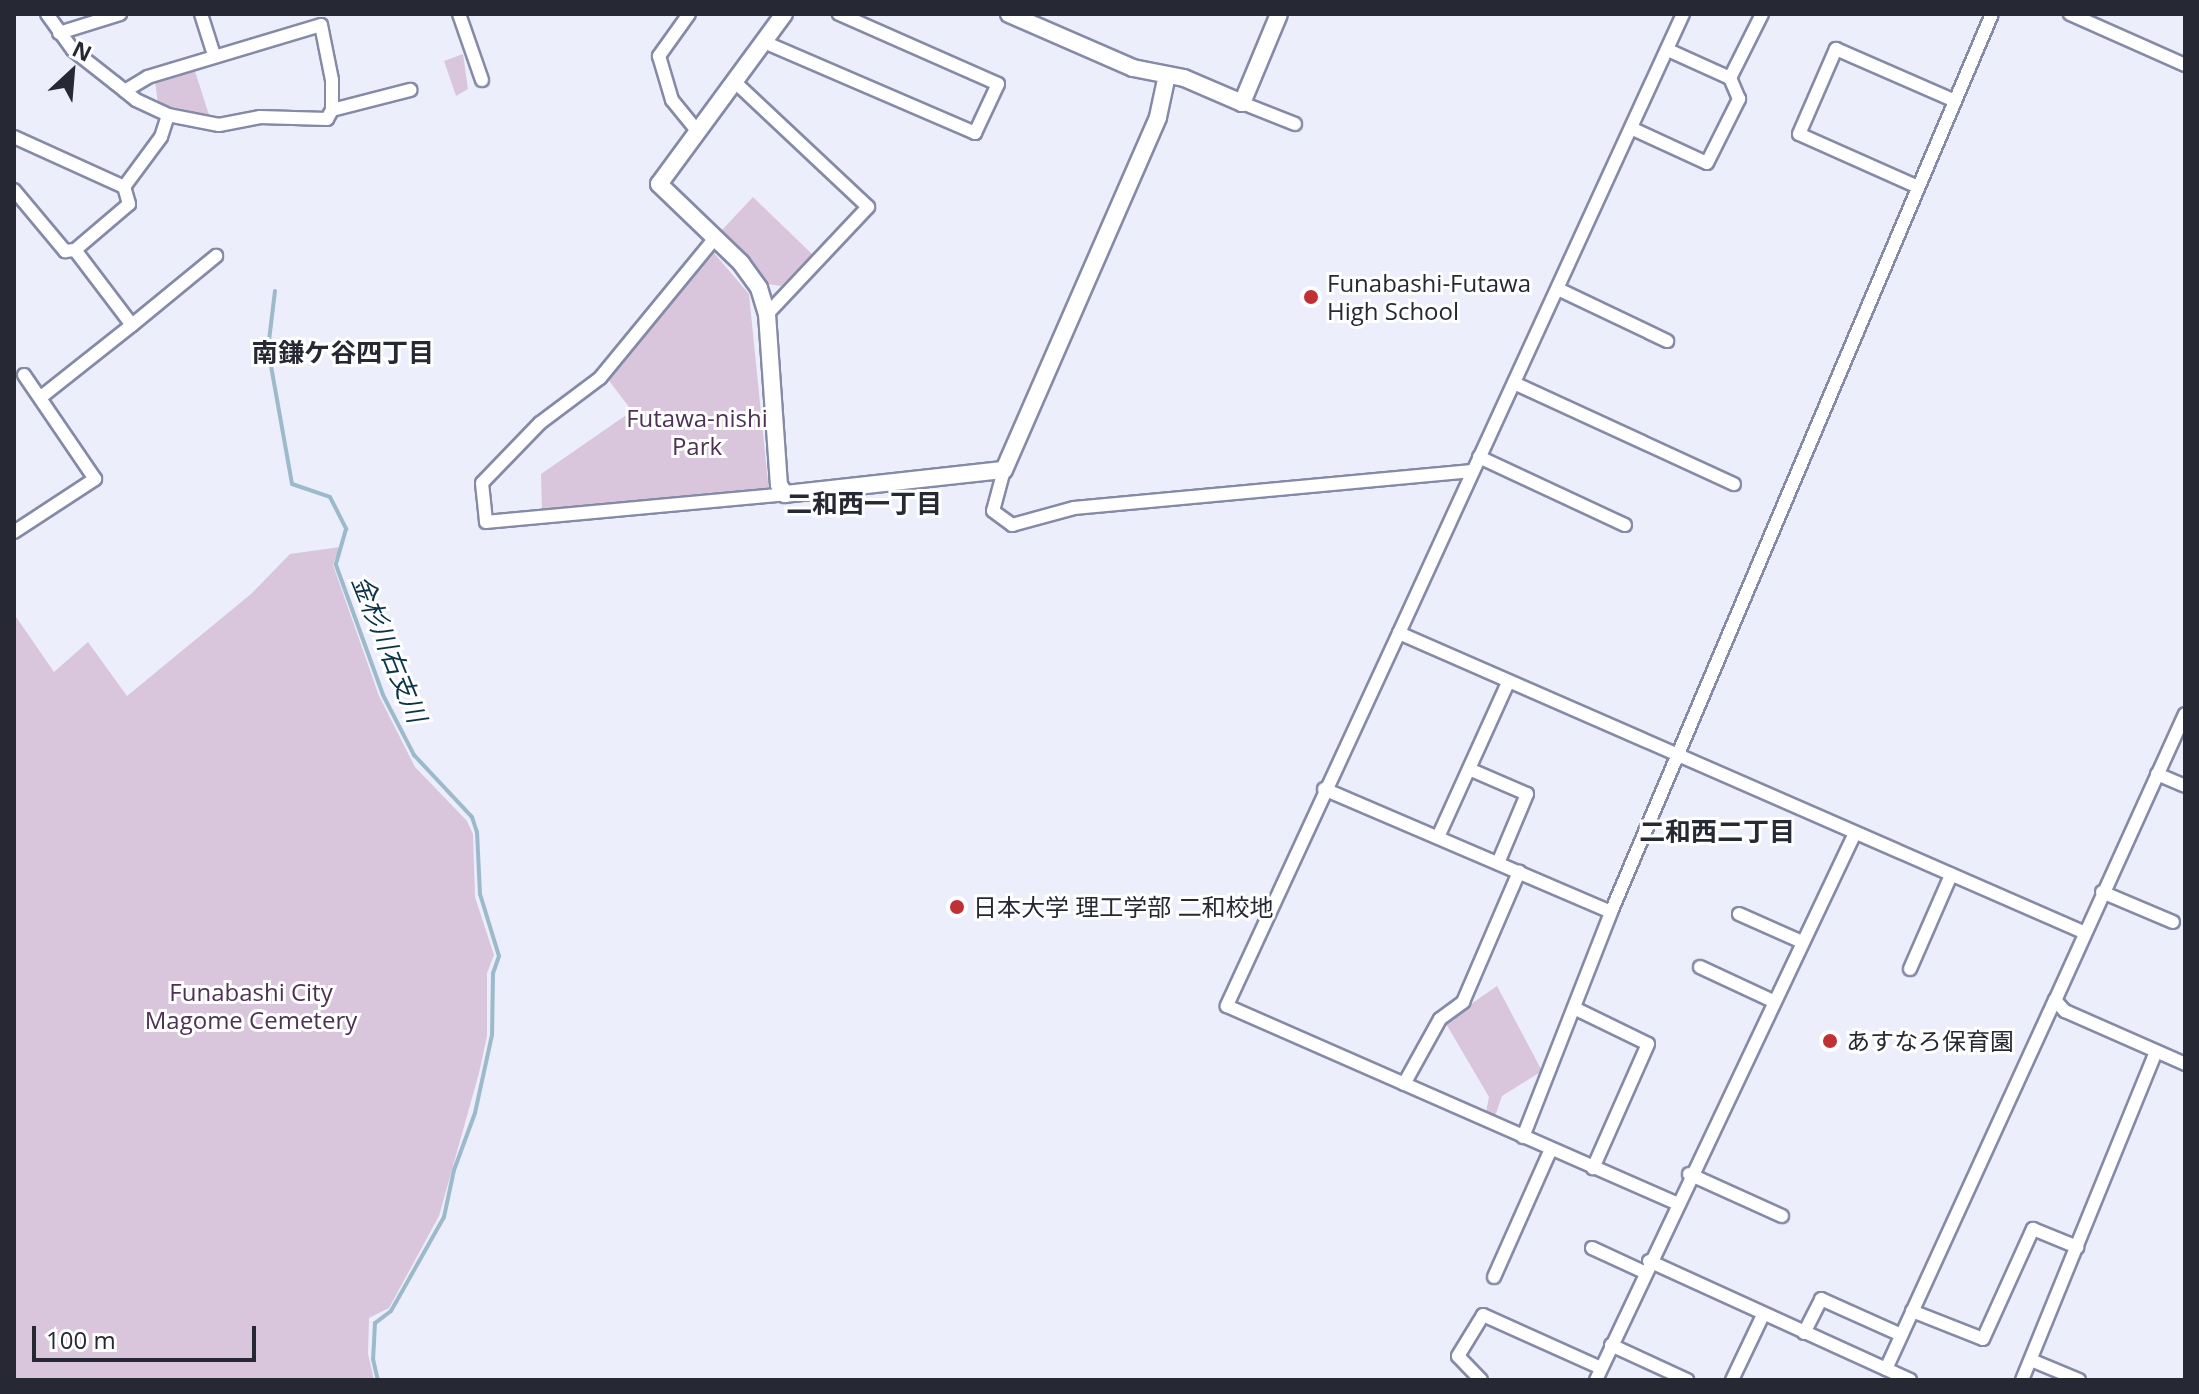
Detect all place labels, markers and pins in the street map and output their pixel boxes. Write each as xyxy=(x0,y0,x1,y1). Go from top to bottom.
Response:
place label: Funabashi-Futawa High School xyxy=(1327,269,1531,325)
marker: Funabashi-Futawa High School xyxy=(1302,288,1320,306)
place label: 日本大学 理工学部 二和校地 xyxy=(973,893,1273,921)
marker: 日本大学 理工学部 二和校地 xyxy=(948,898,966,916)
place label: あすなろ保育園 xyxy=(1846,1027,2014,1055)
marker: あすなろ保育園 xyxy=(1821,1032,1839,1050)

